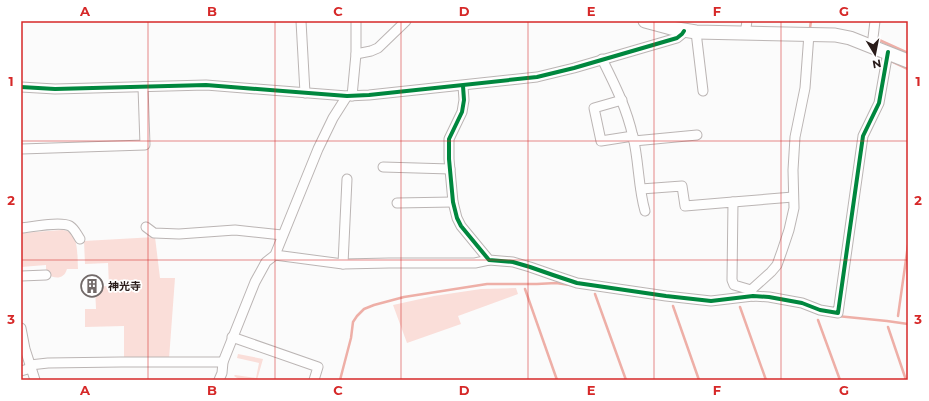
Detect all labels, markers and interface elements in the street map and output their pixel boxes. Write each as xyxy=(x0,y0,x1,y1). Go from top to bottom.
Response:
text: A xyxy=(79,3,91,19)
text: B xyxy=(207,3,217,19)
text: C xyxy=(333,3,343,19)
text: D xyxy=(459,3,470,19)
text: E xyxy=(587,3,596,19)
text: F xyxy=(713,3,721,19)
text: G xyxy=(839,3,849,19)
north arrow xyxy=(855,34,895,74)
text: N xyxy=(871,56,882,72)
text: 1 xyxy=(8,73,14,89)
text: 1 xyxy=(915,73,921,89)
text: 2 xyxy=(7,192,15,208)
text: 2 xyxy=(914,192,922,208)
building icon: 神光寺 xyxy=(79,273,105,299)
place label: 神光寺 xyxy=(108,279,141,293)
text: 3 xyxy=(6,311,15,327)
text: 3 xyxy=(913,311,922,327)
text: A xyxy=(79,382,91,398)
text: B xyxy=(207,382,217,398)
text: C xyxy=(333,382,343,398)
text: D xyxy=(459,382,470,398)
text: E xyxy=(587,382,596,398)
text: F xyxy=(713,382,721,398)
text: G xyxy=(839,382,849,398)

